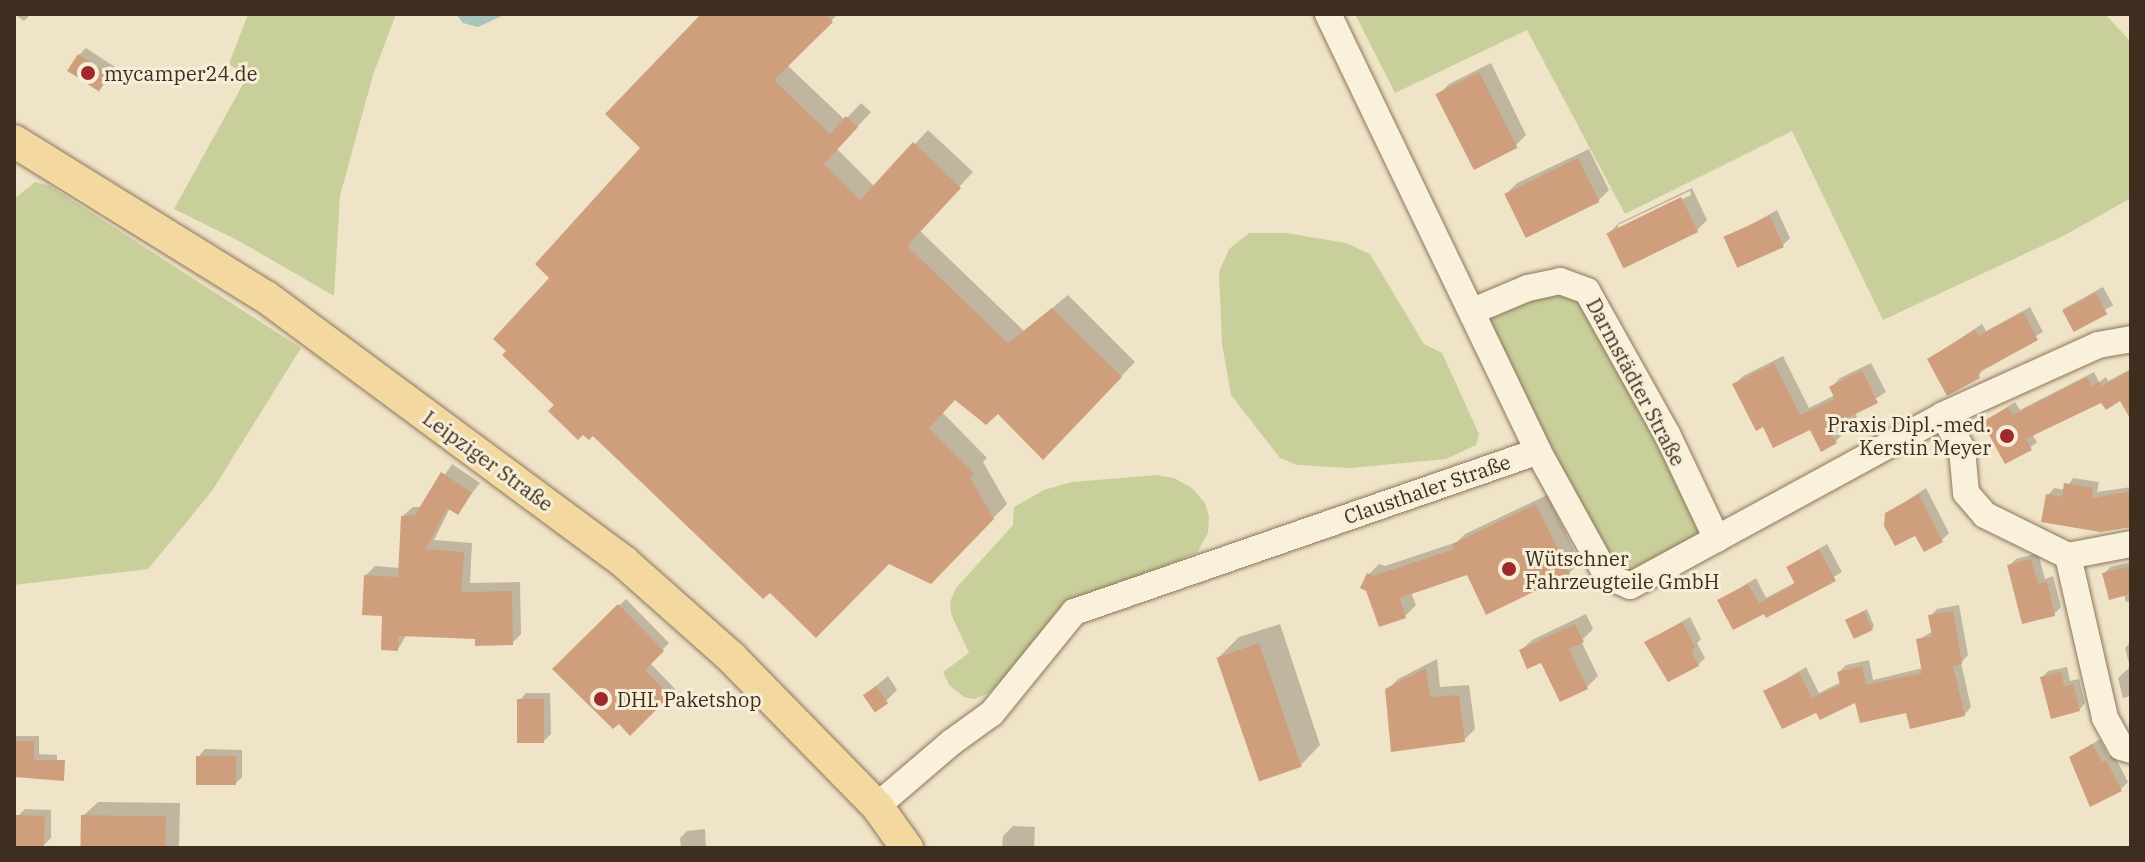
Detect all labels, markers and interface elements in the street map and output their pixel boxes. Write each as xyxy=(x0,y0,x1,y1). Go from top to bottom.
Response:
place label: mycamper24.de xyxy=(104,61,257,85)
marker: mycamper24.de xyxy=(79,64,97,82)
street label: Darmstädter Straße xyxy=(1582,294,1690,470)
street label: Leipziger Straße xyxy=(418,406,558,516)
place label: Praxis Dipl.-med. Kerstin Meyer xyxy=(1827,412,1991,459)
marker: Praxis Dipl.-med. Kerstin Meyer xyxy=(1998,427,2016,445)
street label: Clausthaler Straße xyxy=(1341,449,1513,529)
place label: Wütschner Fahrzeugteile GmbH xyxy=(1525,546,1720,593)
marker: Wütschner Fahrzeugteile GmbH xyxy=(1500,560,1518,578)
place label: DHL Paketshop xyxy=(617,687,761,711)
marker: DHL Paketshop xyxy=(592,690,610,708)

